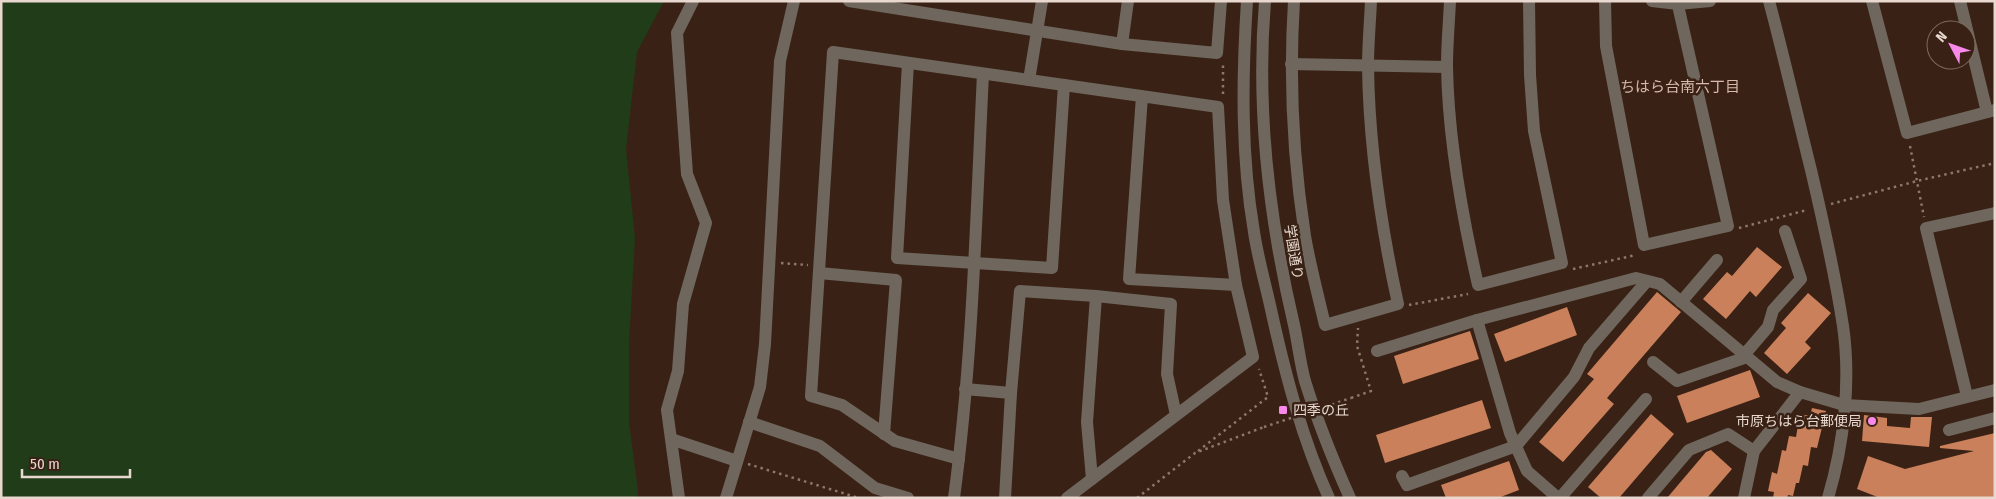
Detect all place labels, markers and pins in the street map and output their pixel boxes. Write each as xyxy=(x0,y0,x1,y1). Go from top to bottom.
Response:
place label: 四季の丘 xyxy=(1293,402,1349,419)
marker: 四季の丘 xyxy=(1277,404,1289,416)
place label: 市原ちはら台郵便局 xyxy=(1736,413,1862,430)
marker: 市原ちはら台郵便局 xyxy=(1866,415,1878,427)

